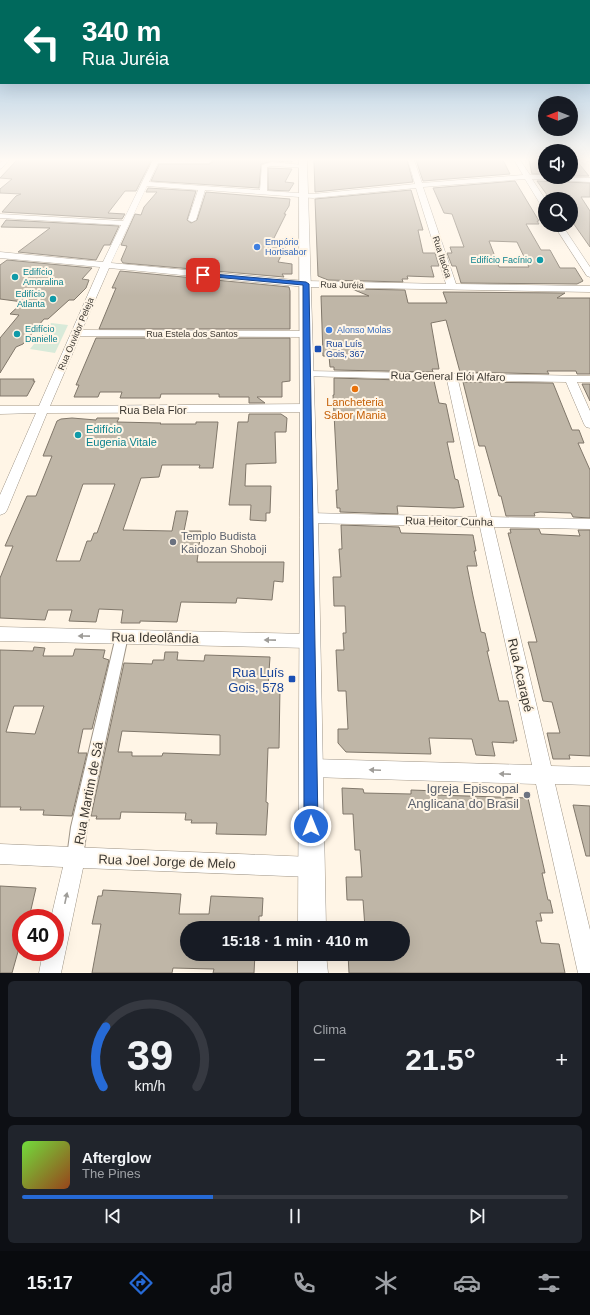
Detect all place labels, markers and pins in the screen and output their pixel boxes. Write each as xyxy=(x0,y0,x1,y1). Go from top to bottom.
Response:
place label: Empório Hortisabor xyxy=(265,237,307,257)
marker: Empório Hortisabor xyxy=(252,242,262,252)
place label: Edifício Facínio xyxy=(470,255,532,265)
marker: Edifício Facínio xyxy=(535,255,545,265)
pin xyxy=(186,258,220,292)
place label: Edifício Amaralina xyxy=(23,267,64,287)
marker: Edifício Amaralina xyxy=(10,272,20,282)
place label: Edifício Atlanta xyxy=(15,289,45,309)
marker: Edifício Atlanta xyxy=(48,294,58,304)
place label: Edifício Danielle xyxy=(25,324,58,344)
marker: Alonso Molas xyxy=(324,325,334,335)
place label: Alonso Molas xyxy=(337,325,392,335)
marker: Edifício Danielle xyxy=(12,329,22,339)
place label: Rua Luís Gois, 367 xyxy=(326,339,365,359)
marker: Rua Luís Gois, 367 xyxy=(313,344,323,354)
marker: Lancheteria Sabor Mania xyxy=(350,384,360,394)
place label: Lancheteria Sabor Mania xyxy=(324,396,387,421)
place label: Edifício Eugenia Vitale xyxy=(86,423,157,448)
marker: Edifício Eugenia Vitale xyxy=(73,430,83,440)
place label: Templo Budista Kaidozan Shoboji xyxy=(181,530,267,555)
marker: Templo Budista Kaidozan Shoboji xyxy=(168,537,178,547)
place label: Rua Luís Gois, 578 xyxy=(228,665,284,695)
marker: Rua Luís Gois, 578 xyxy=(287,674,297,684)
place label: Igreja Episcopal Anglicana do Brasil xyxy=(408,781,519,811)
marker: Igreja Episcopal Anglicana do Brasil xyxy=(522,790,532,800)

